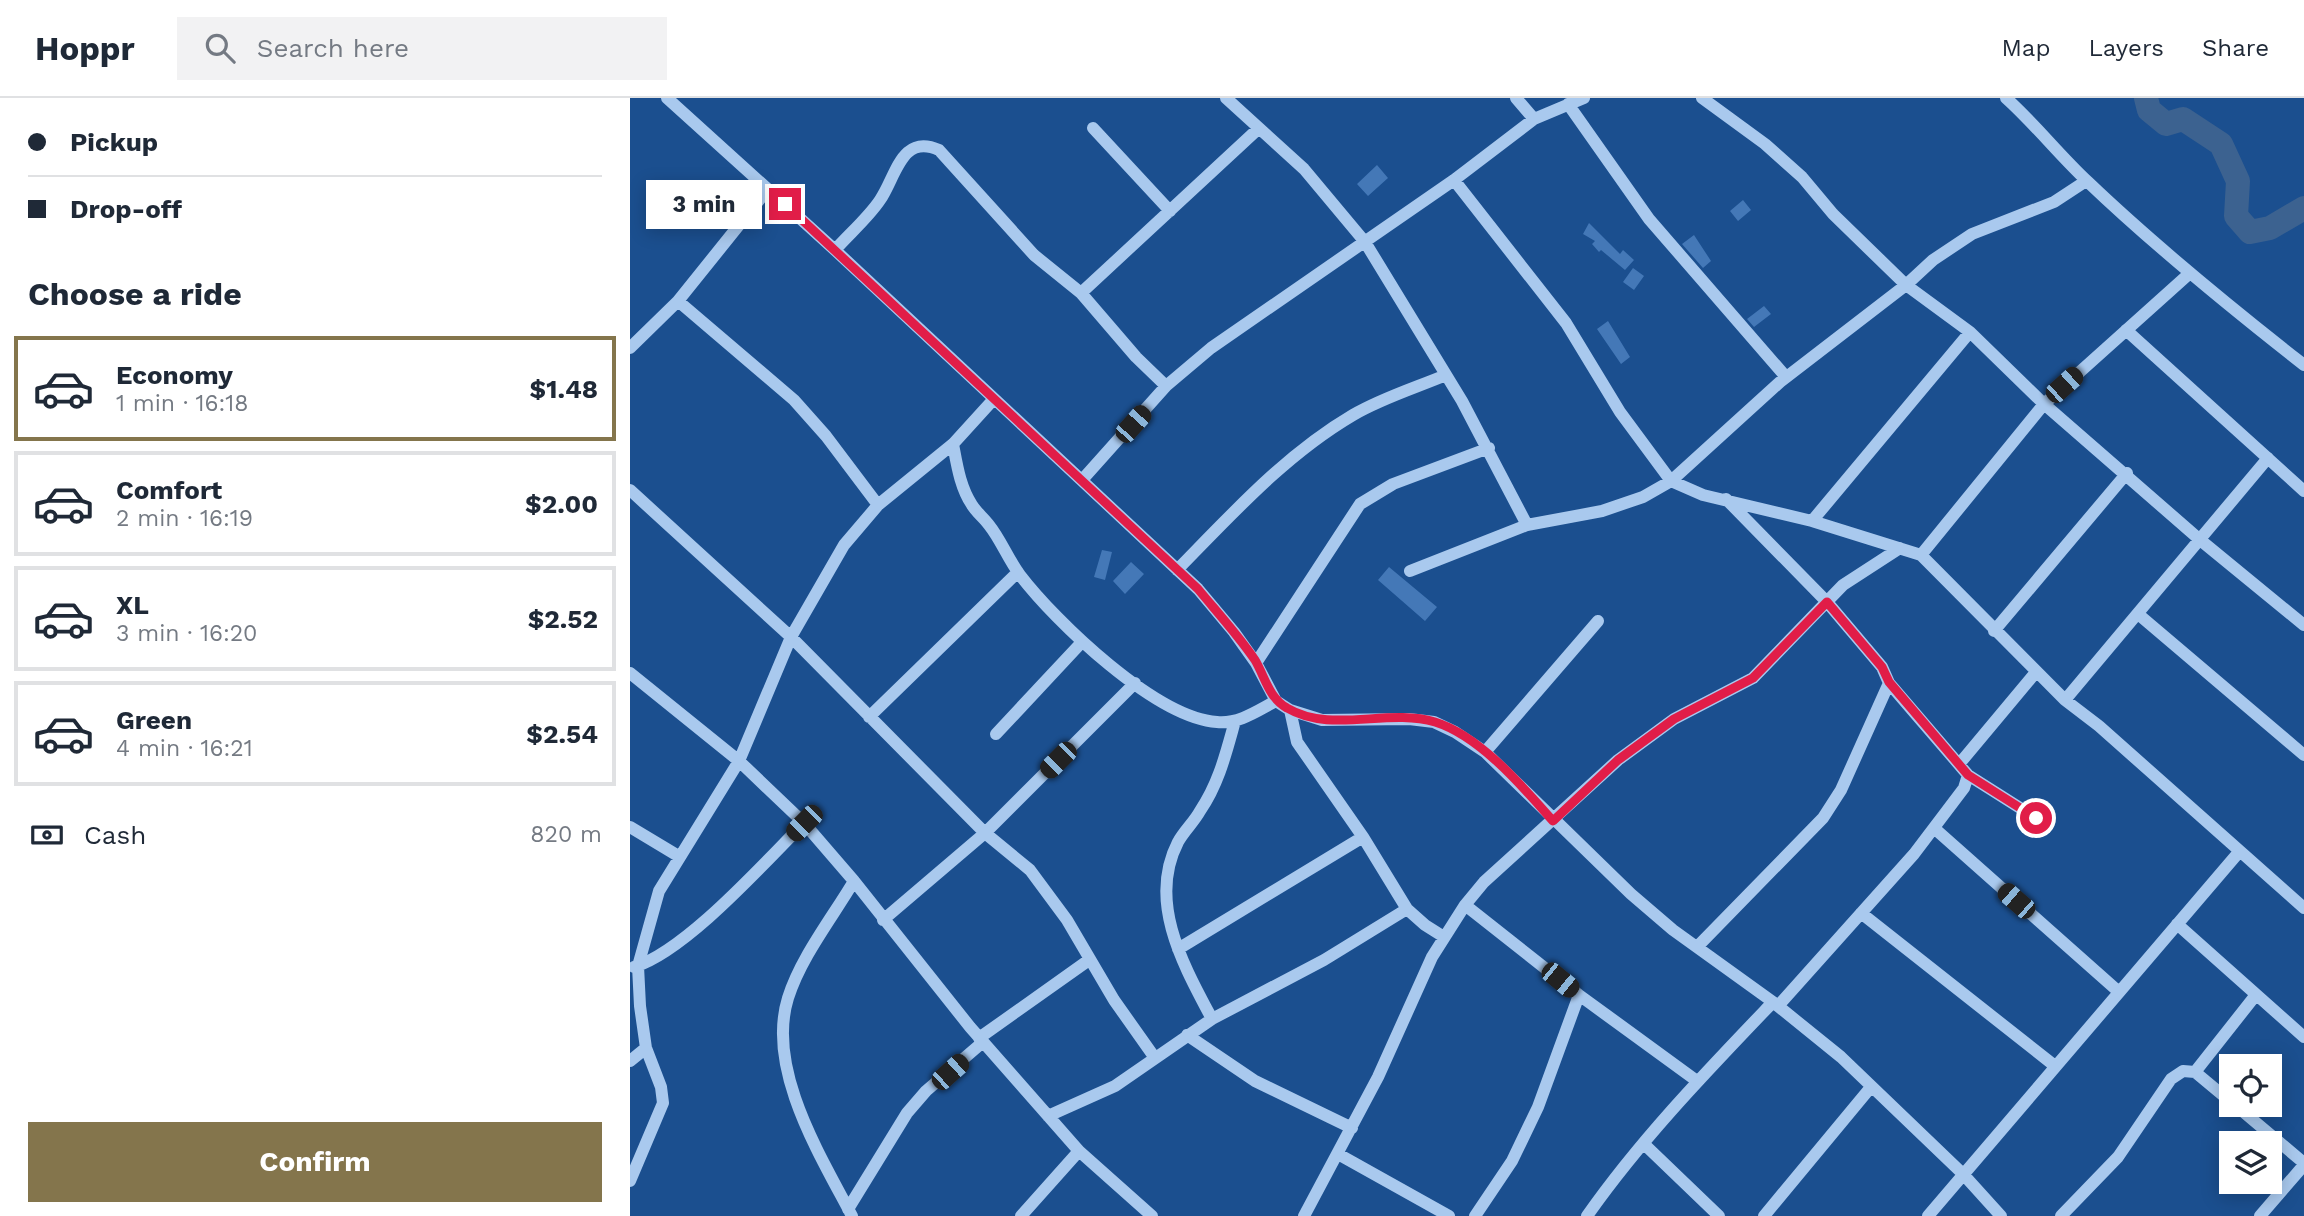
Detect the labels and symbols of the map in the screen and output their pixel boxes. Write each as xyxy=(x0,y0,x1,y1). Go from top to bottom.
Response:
callout: 3 min xyxy=(645,180,760,228)
route end xyxy=(769,188,801,220)
car xyxy=(2042,363,2087,407)
car xyxy=(1112,401,1155,447)
car xyxy=(1036,738,1081,782)
car xyxy=(782,801,827,845)
route start xyxy=(2020,802,2052,834)
car xyxy=(1994,879,2039,923)
car xyxy=(1538,959,1583,1001)
car xyxy=(928,1050,973,1094)

